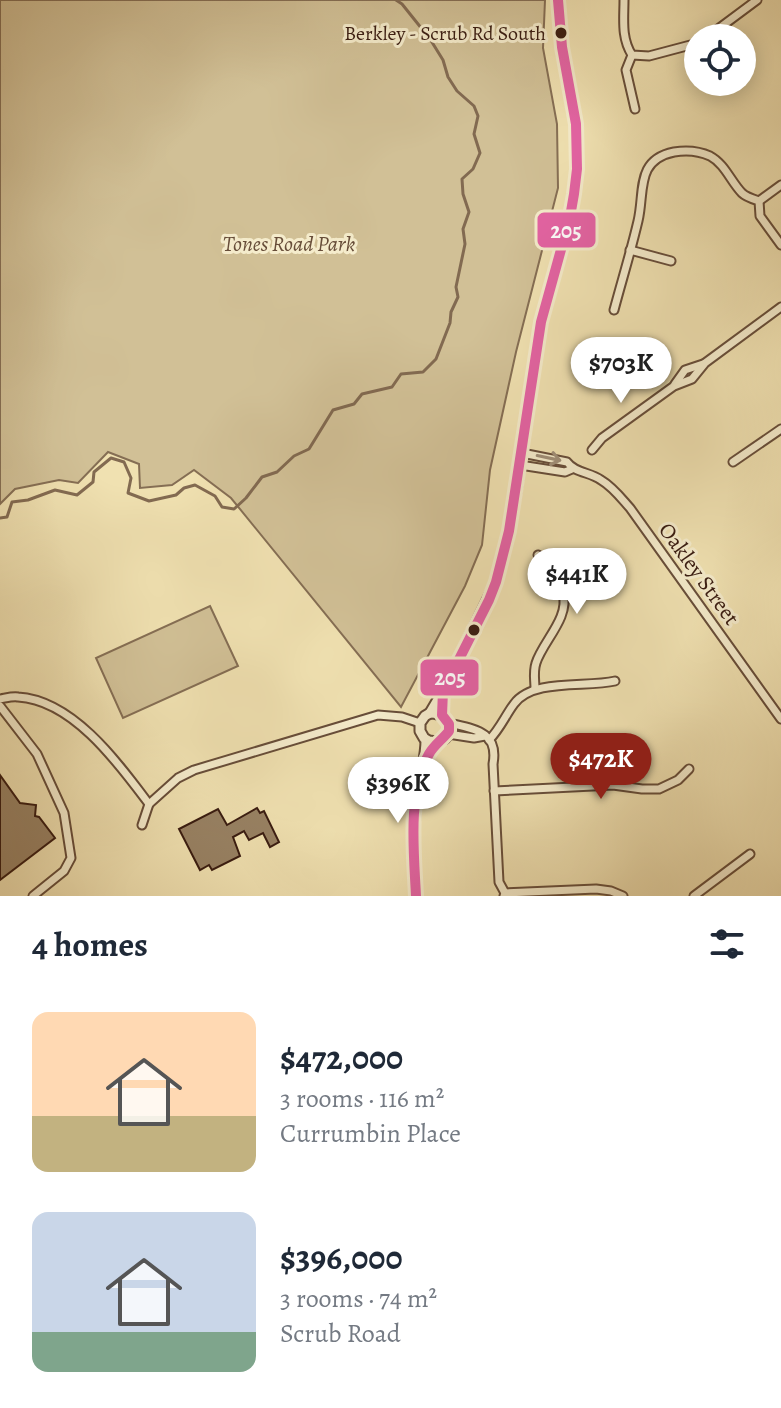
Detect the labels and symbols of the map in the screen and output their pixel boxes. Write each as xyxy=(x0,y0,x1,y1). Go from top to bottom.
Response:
place label: Berkley - Scrub Rd South xyxy=(344,20,546,47)
marker: Berkley - Scrub Rd South xyxy=(553,25,569,41)
line badge: 205 xyxy=(536,211,597,249)
text: 205 xyxy=(550,216,582,246)
park label: Tones Road Park xyxy=(223,229,355,259)
pin: $703K xyxy=(565,337,677,405)
one-way arrow xyxy=(535,451,561,466)
street label: Oakley Street xyxy=(652,517,746,631)
pin: $441K xyxy=(521,548,633,616)
unlabelled marker xyxy=(466,622,482,638)
line badge: 205 xyxy=(419,658,480,697)
text: 205 xyxy=(434,663,466,693)
pin: $472K xyxy=(545,733,657,801)
pin: $396K xyxy=(342,757,454,825)

